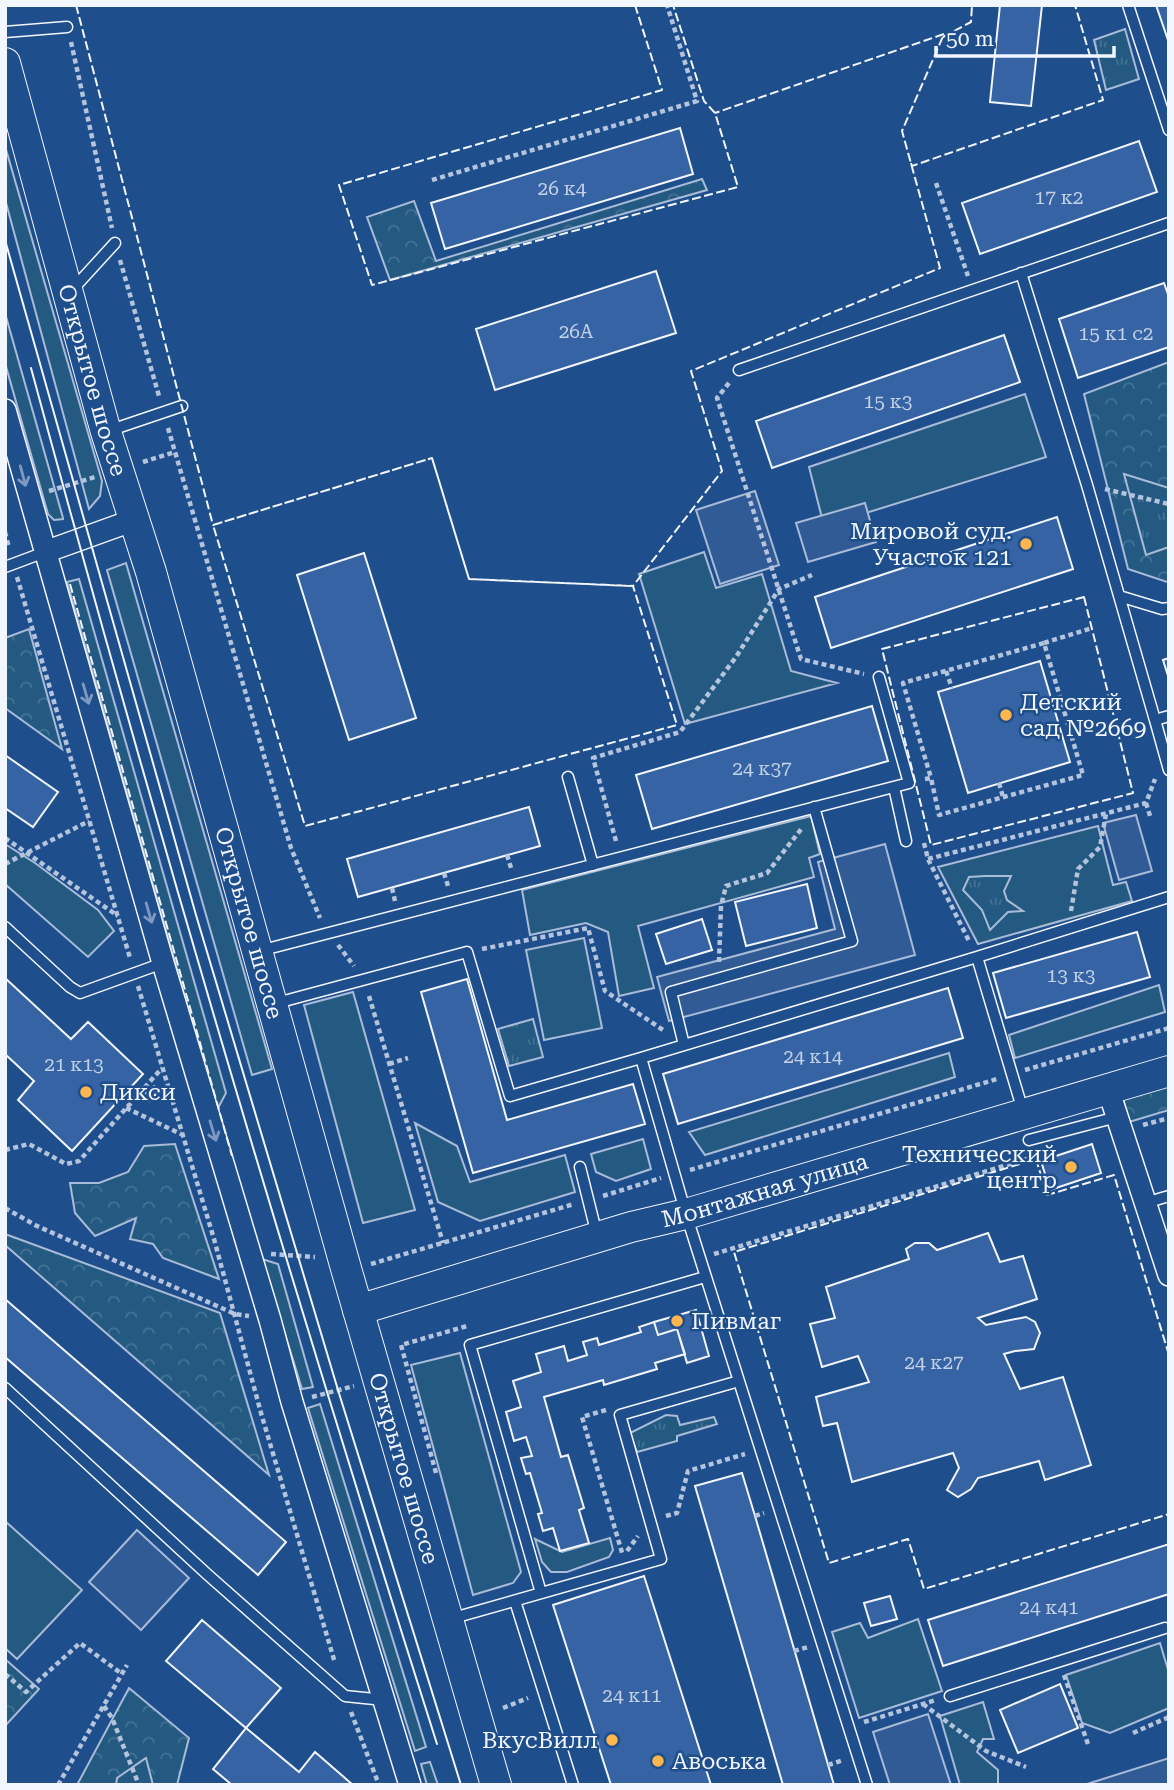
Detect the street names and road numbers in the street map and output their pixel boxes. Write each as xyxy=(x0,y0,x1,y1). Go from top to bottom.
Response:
street label: Открытое шоссе xyxy=(52,281,132,480)
street label: Открытое шоссе xyxy=(209,824,288,1022)
street label: Монтажная улица xyxy=(659,1148,872,1233)
street label: Открытое шоссе xyxy=(363,1370,444,1567)

